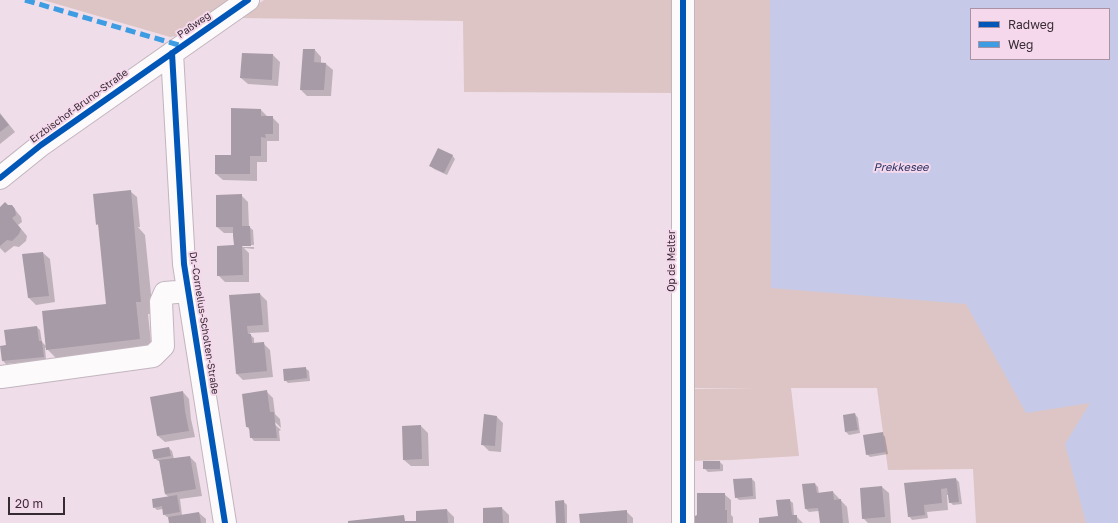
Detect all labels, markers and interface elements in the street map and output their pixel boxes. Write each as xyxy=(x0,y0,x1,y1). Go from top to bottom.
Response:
legend xyxy=(970,8,1110,60)
street label: Paßweg xyxy=(175,9,213,41)
text: Radweg xyxy=(1008,17,1054,32)
text: Weg xyxy=(1008,37,1033,52)
street label: Erzbischof-Bruno-Straße xyxy=(28,66,130,146)
water label: Prekkesee xyxy=(874,161,928,175)
street label: Op de Melter xyxy=(666,230,678,292)
street label: Dr.-Cornelius-Scholten-Straße xyxy=(187,251,221,395)
scale bar xyxy=(10,489,67,515)
text: 20 m xyxy=(15,496,43,511)

